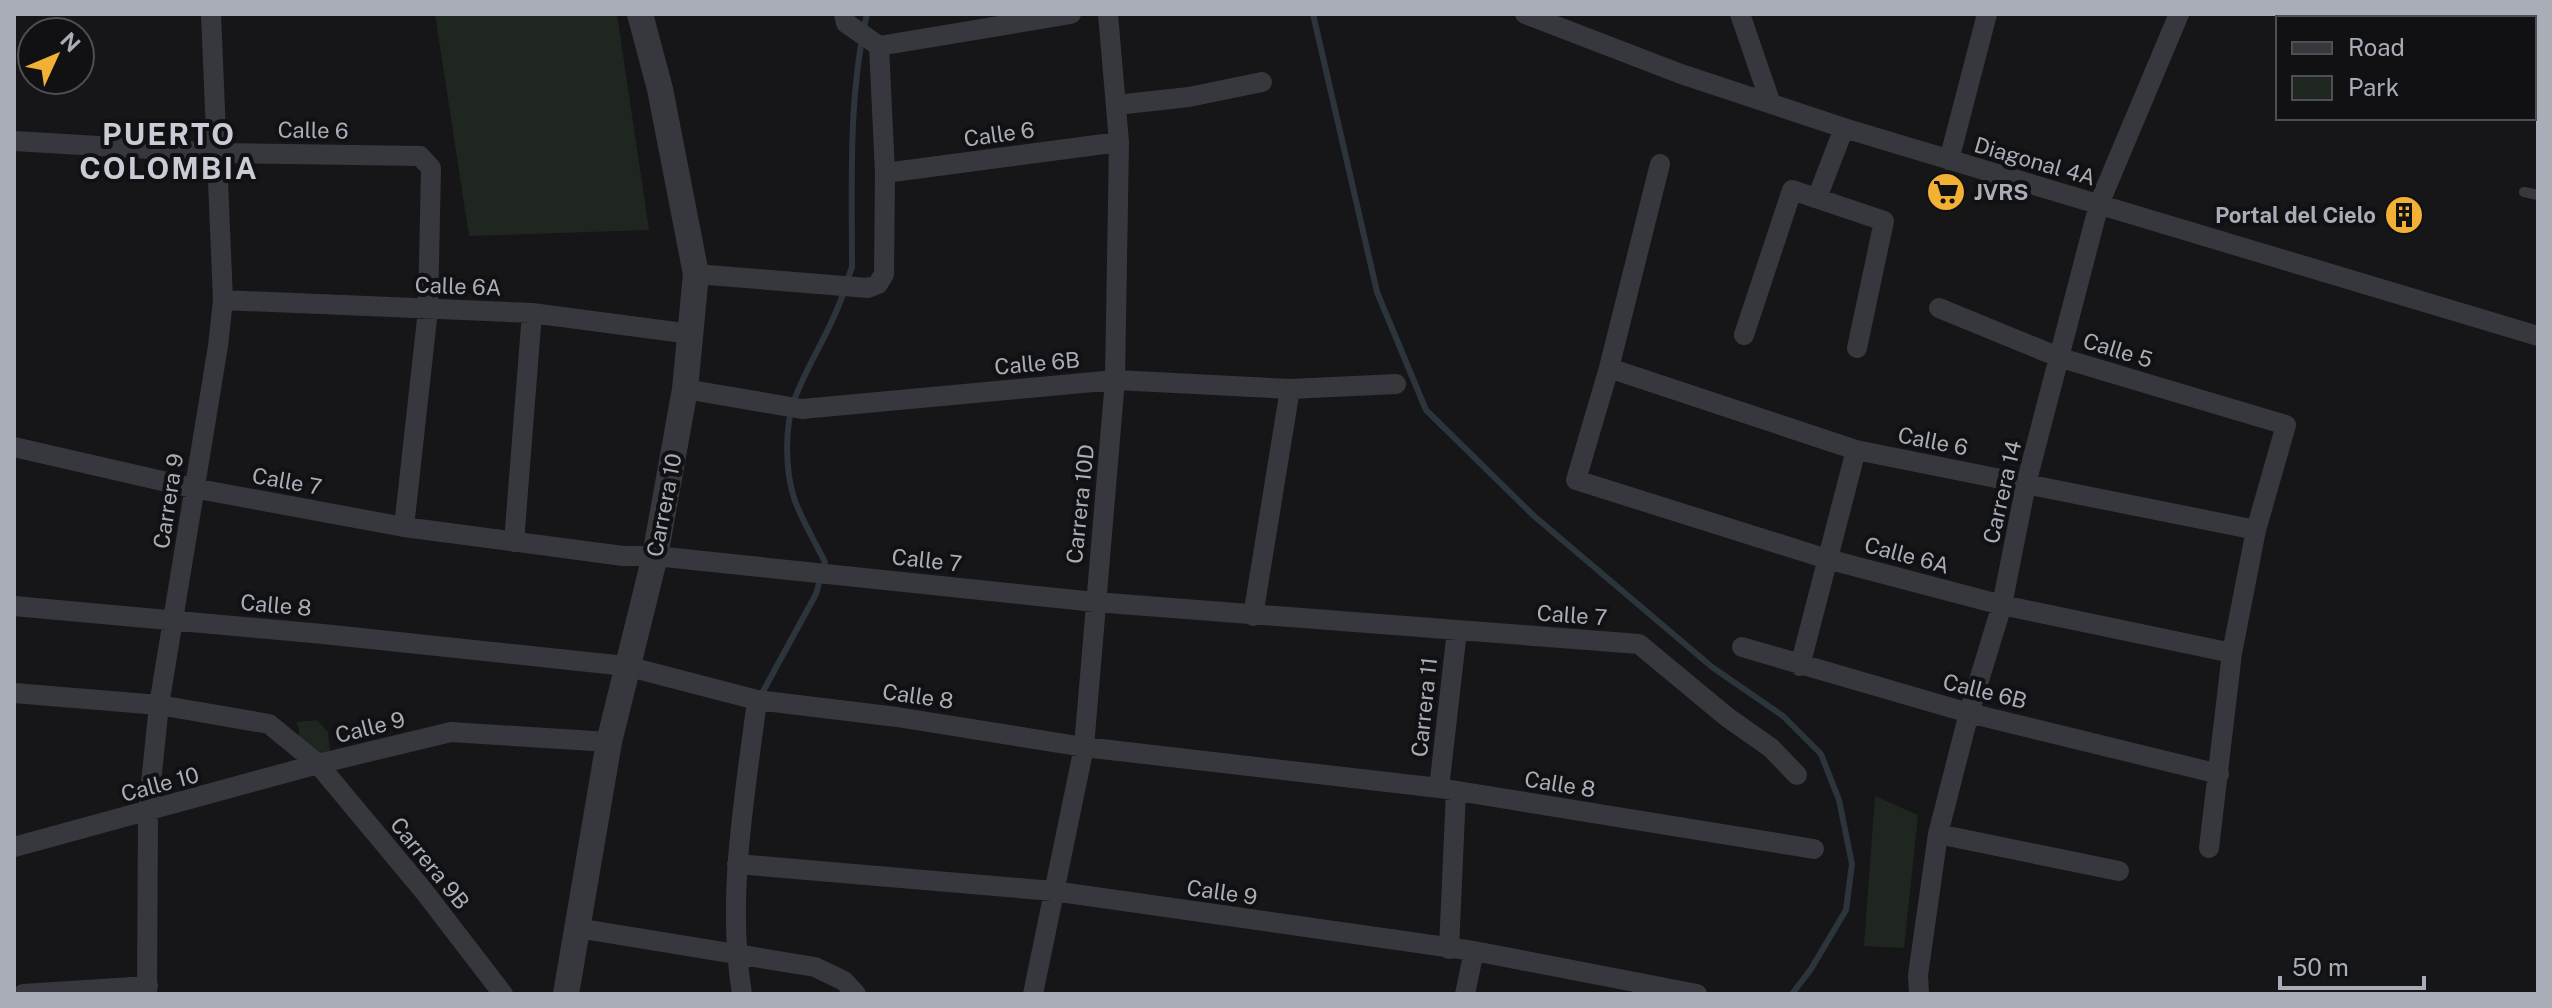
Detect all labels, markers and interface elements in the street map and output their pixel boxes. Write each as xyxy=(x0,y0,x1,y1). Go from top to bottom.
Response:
north arrow xyxy=(16,16,96,96)
legend xyxy=(2276,16,2536,120)
text: N xyxy=(55,27,86,57)
text: Road xyxy=(2348,33,2405,61)
text: Park xyxy=(2348,73,2399,101)
district label: PUERTO COLOMBIA xyxy=(79,116,259,186)
street label: Calle 6 xyxy=(277,116,349,144)
street label: Calle 6 xyxy=(962,116,1036,152)
street label: Diagonal 4A xyxy=(1971,131,2099,191)
supermarket icon: JVRS xyxy=(1925,171,1967,213)
place label: JVRS xyxy=(1974,179,2029,205)
building icon: Portal del Cielo xyxy=(2383,194,2425,236)
place label: Portal del Cielo xyxy=(2215,202,2376,228)
street label: Calle 6A xyxy=(414,271,502,301)
street label: Calle 5 xyxy=(2080,327,2156,373)
street label: Calle 6B xyxy=(993,346,1081,380)
street label: Calle 6 xyxy=(1896,421,1970,461)
street label: Carrera 14 xyxy=(1978,438,2027,546)
street label: Carrera 10D xyxy=(1061,443,1099,565)
street label: Carrera 10 xyxy=(641,451,687,559)
street label: Carrera 9 xyxy=(148,452,188,550)
street label: Calle 7 xyxy=(250,462,324,500)
street label: Calle 6A xyxy=(1862,531,1952,579)
street label: Calle 7 xyxy=(891,543,963,577)
street label: Calle 8 xyxy=(239,589,313,621)
street label: Calle 7 xyxy=(1536,600,1608,630)
street label: Carrera 11 xyxy=(1406,656,1442,758)
street label: Calle 6B xyxy=(1940,668,2030,714)
street label: Calle 8 xyxy=(881,678,955,714)
street label: Calle 9 xyxy=(332,706,408,748)
street label: Calle 10 xyxy=(118,761,202,807)
street label: Calle 8 xyxy=(1523,766,1597,802)
street label: Carrera 9B xyxy=(385,812,475,914)
street label: Calle 9 xyxy=(1185,874,1259,910)
scale bar xyxy=(2280,940,2424,990)
text: 50 m xyxy=(2292,953,2349,981)

